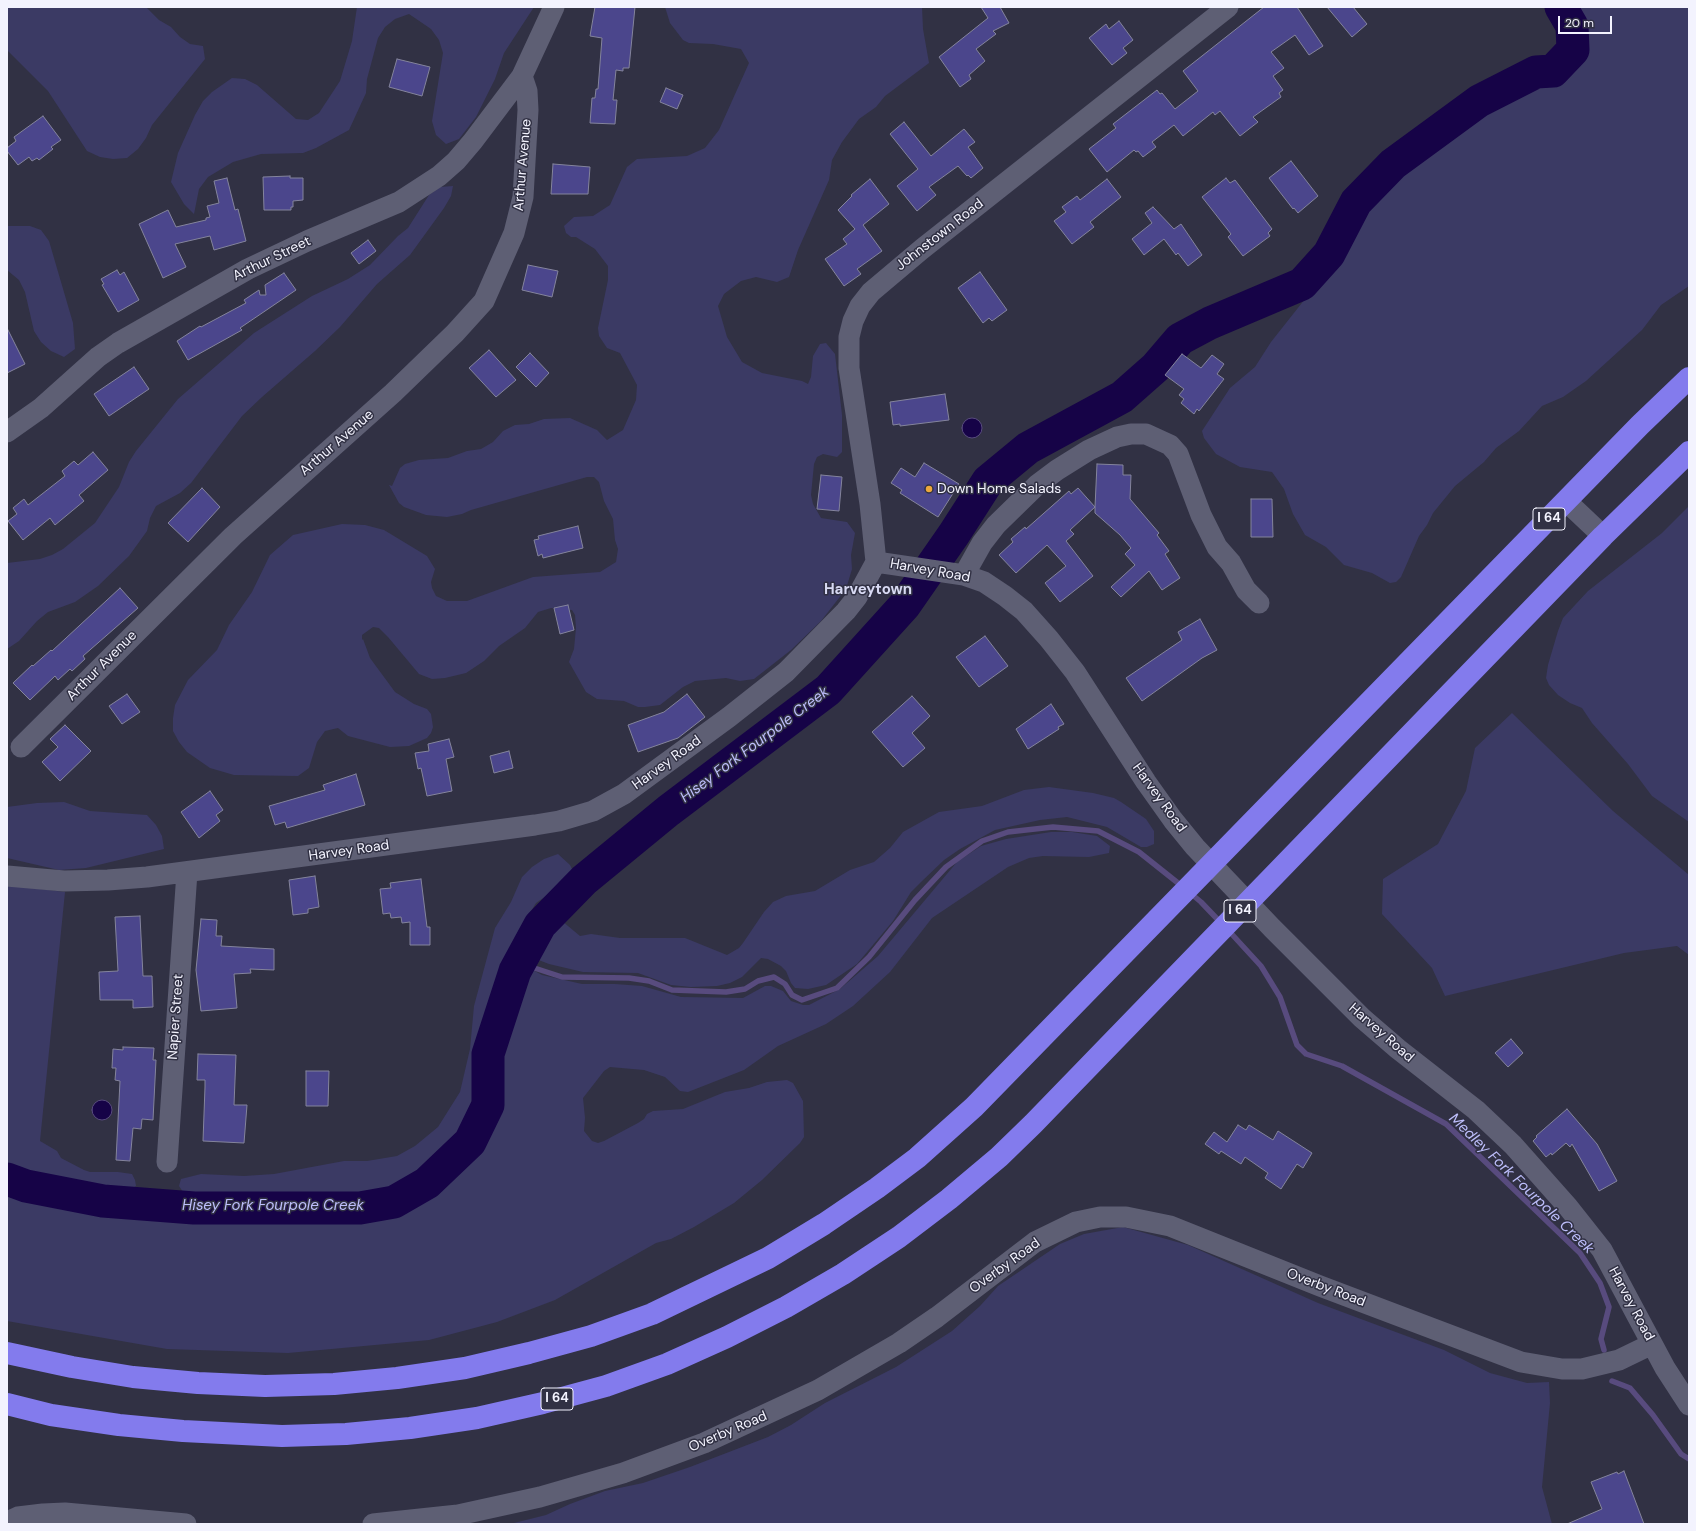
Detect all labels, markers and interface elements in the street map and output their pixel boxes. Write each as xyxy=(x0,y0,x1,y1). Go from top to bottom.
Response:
scale bar xyxy=(1560,8,1614,34)
text: 20 m xyxy=(1565,15,1594,31)
street label: Arthur Avenue xyxy=(511,118,535,212)
street label: Johnstown Road xyxy=(893,196,987,274)
street label: Arthur Street xyxy=(230,233,314,285)
street label: Arthur Avenue xyxy=(297,406,377,480)
place label: Down Home Salads xyxy=(937,481,1061,497)
marker: Down Home Salads xyxy=(924,484,934,494)
road number: I 64 xyxy=(1533,508,1565,530)
street label: Harvey Road xyxy=(889,556,971,586)
district label: Harveytown xyxy=(824,581,912,599)
street label: Arthur Avenue xyxy=(63,627,141,705)
water label: Hisey Fork Fourpole Creek xyxy=(677,683,833,807)
street label: Harvey Road xyxy=(629,732,705,794)
street label: Harvey Road xyxy=(1128,760,1190,836)
street label: Harvey Road xyxy=(308,837,390,865)
road number: I 64 xyxy=(1224,900,1256,922)
street label: Napier Street xyxy=(165,974,187,1060)
street label: Harvey Road xyxy=(1345,1000,1417,1066)
water label: Medley Fork Fourpole Creek xyxy=(1445,1110,1597,1258)
water label: Hisey Fork Fourpole Creek xyxy=(182,1197,364,1215)
street label: Overby Road xyxy=(966,1235,1044,1297)
street label: Harvey Road xyxy=(1605,1264,1657,1344)
street label: Overby Road xyxy=(1284,1265,1368,1311)
road number: I 64 xyxy=(541,1388,573,1410)
street label: Overby Road xyxy=(686,1408,770,1456)

